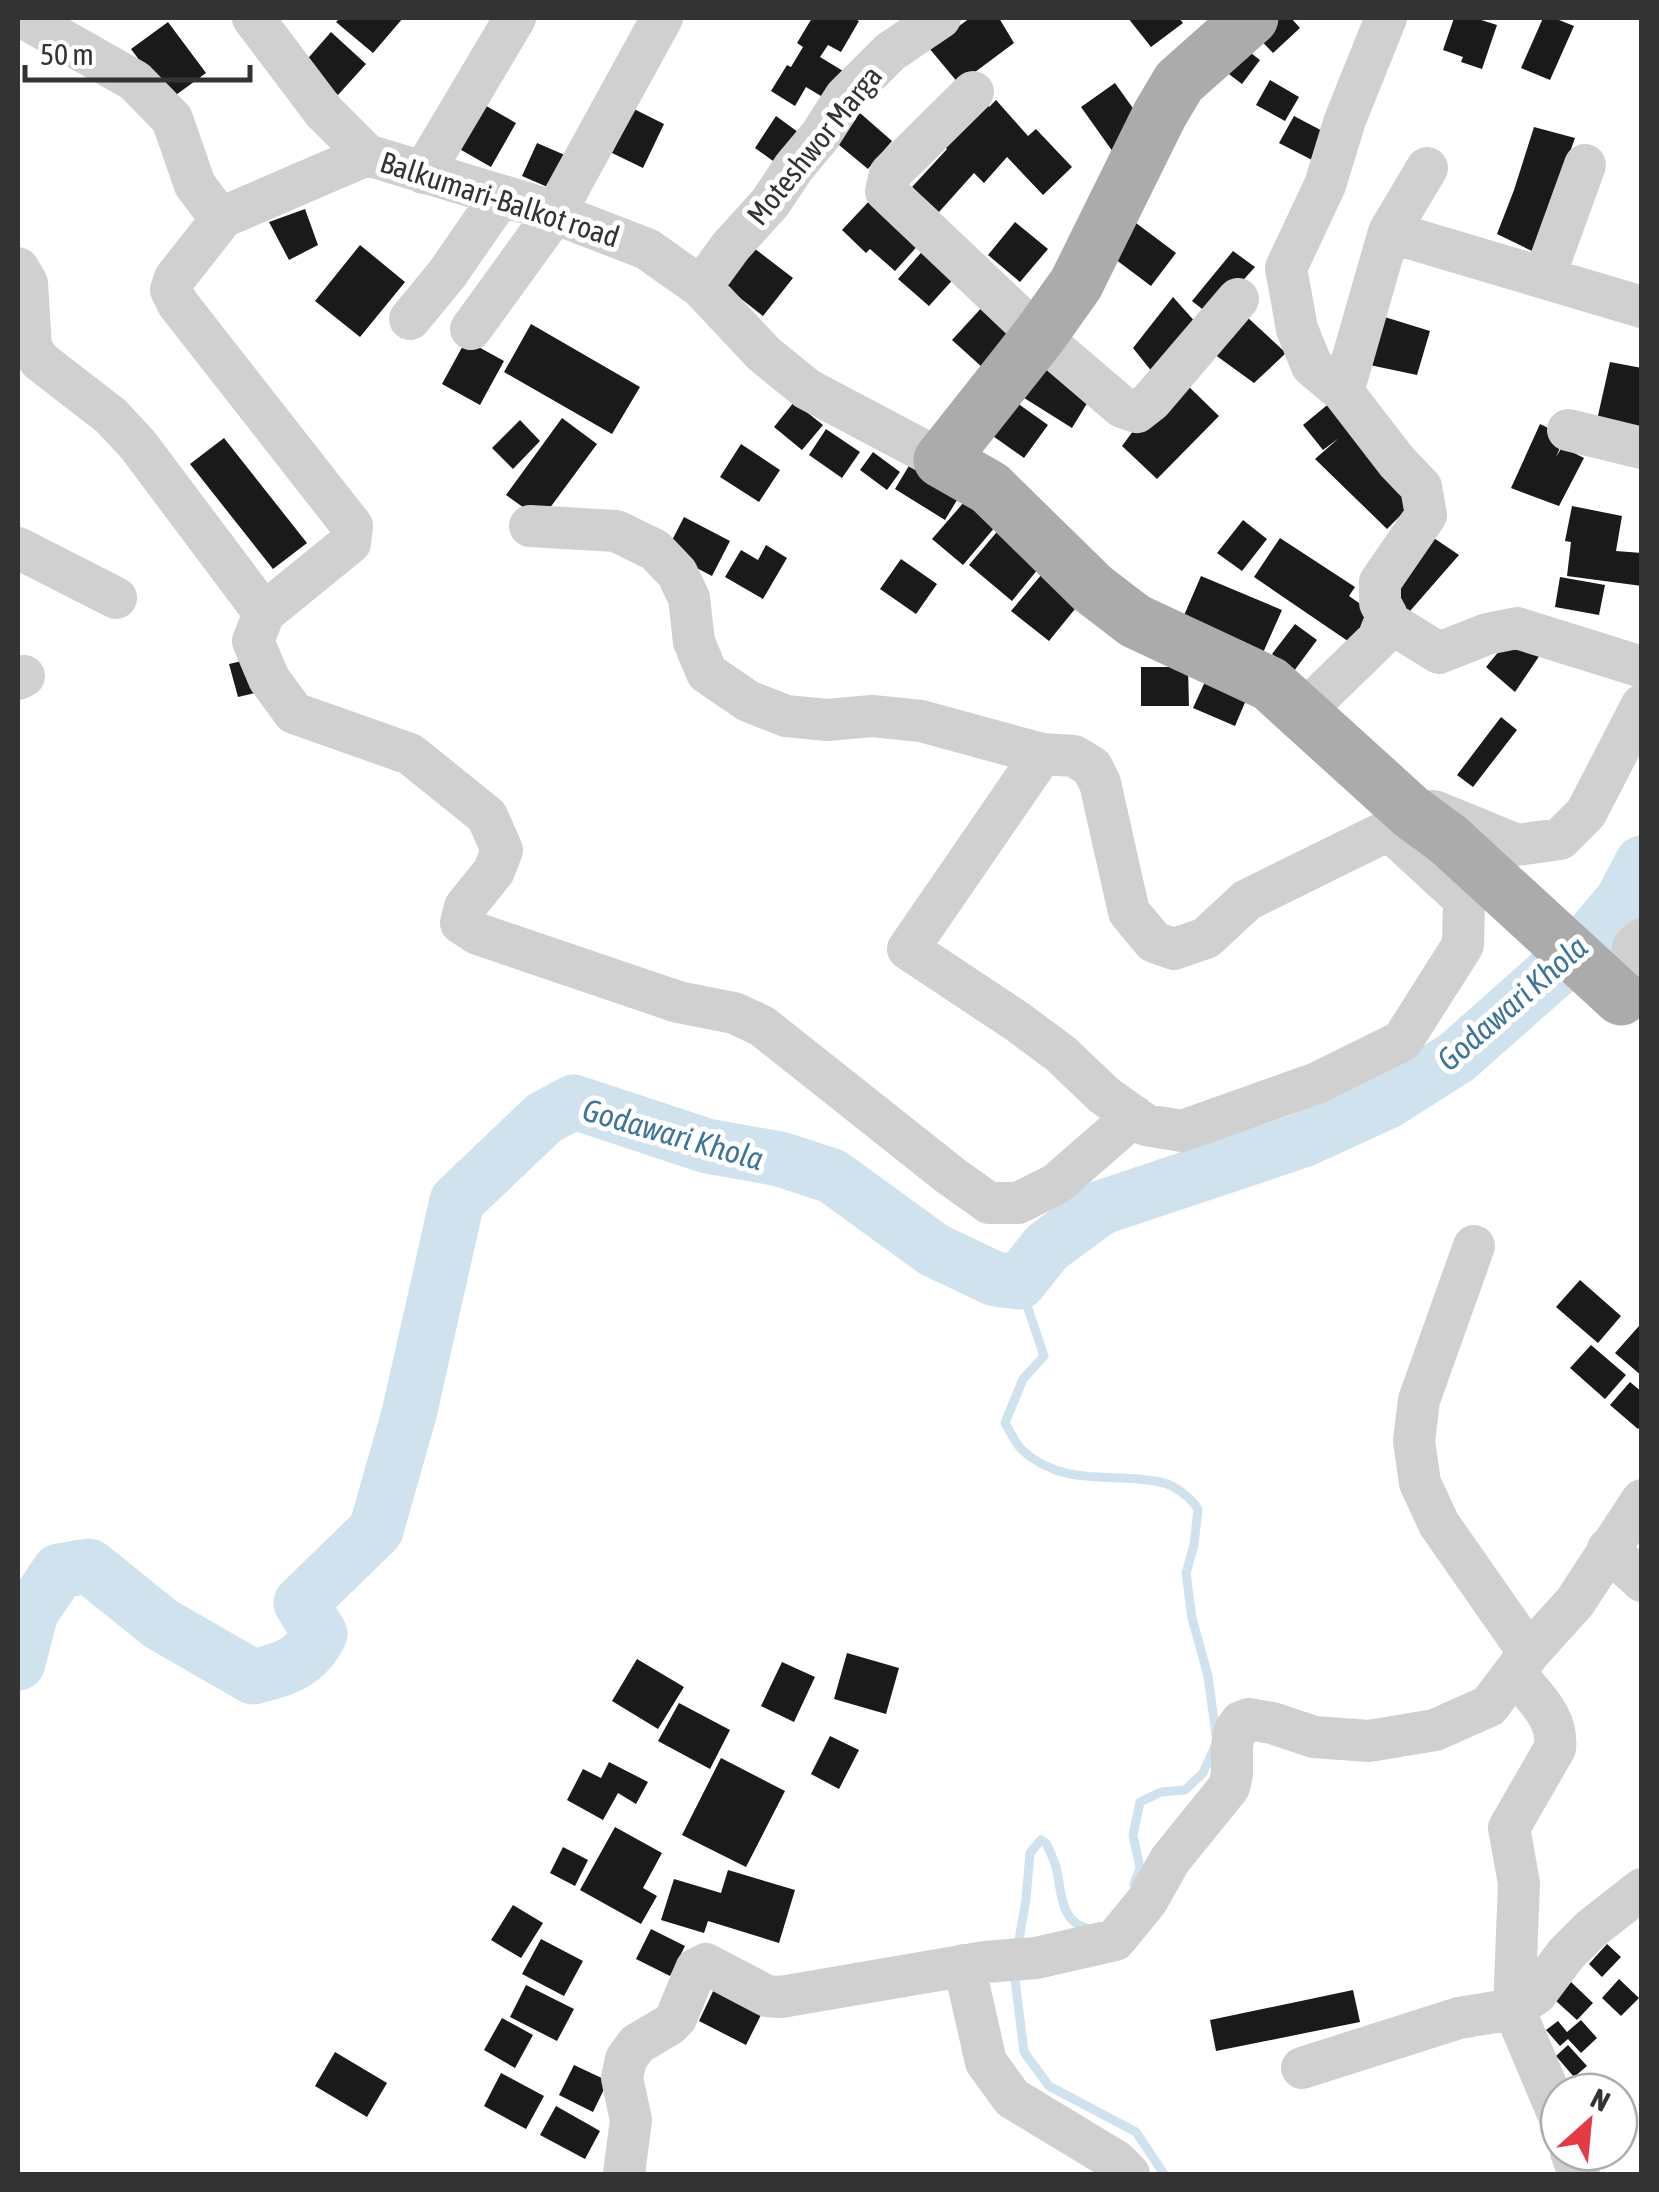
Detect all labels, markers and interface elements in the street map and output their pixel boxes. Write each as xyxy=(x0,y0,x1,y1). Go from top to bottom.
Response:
scale bar xyxy=(25,20,250,82)
text: 50 m xyxy=(40,37,94,71)
street label: Moteshwor Marga xyxy=(740,59,888,231)
street label: Balkumari-Balkot road xyxy=(376,144,624,254)
water label: Godawari Khola xyxy=(1430,928,1594,1078)
water label: Godawari Khola xyxy=(578,1091,768,1177)
north arrow xyxy=(1539,2072,1639,2172)
text: N xyxy=(1586,2082,1615,2118)

